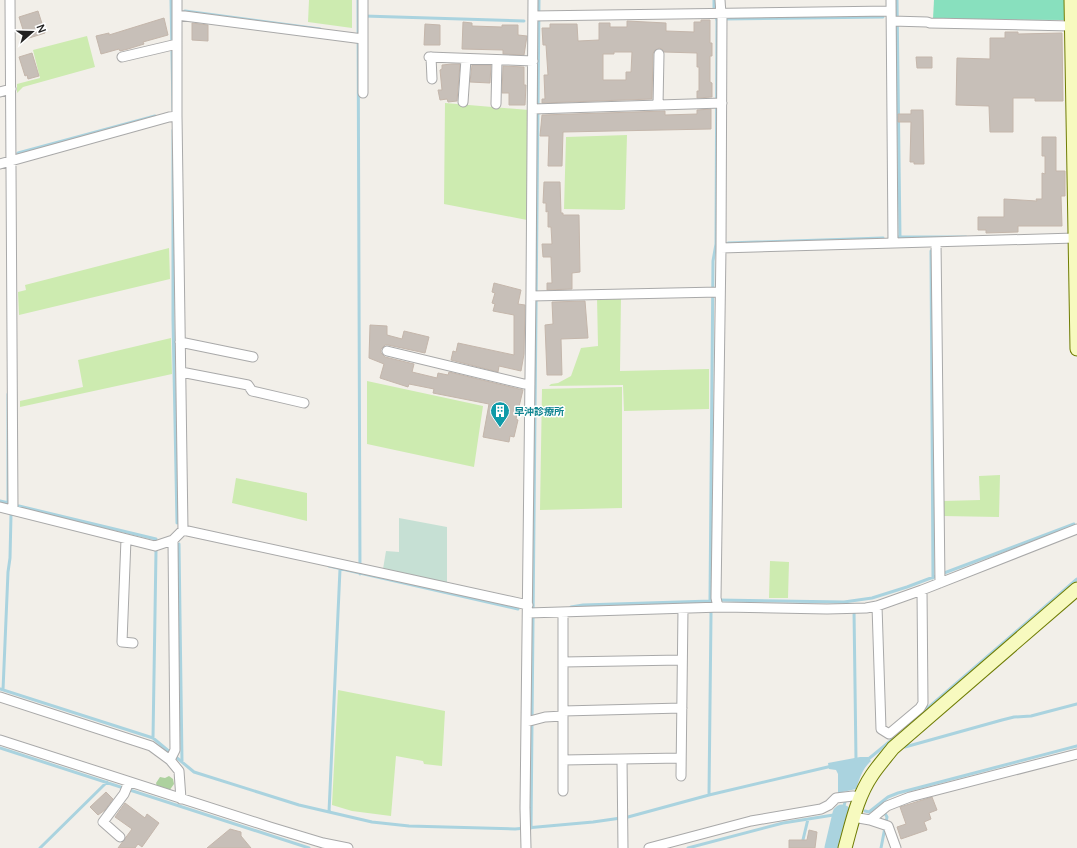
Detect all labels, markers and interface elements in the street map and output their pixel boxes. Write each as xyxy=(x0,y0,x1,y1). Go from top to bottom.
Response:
north arrow xyxy=(12,12,52,52)
text: N xyxy=(33,22,50,35)
building icon: 早沖診療所 xyxy=(489,400,511,428)
place label: 早沖診療所 xyxy=(514,404,564,418)

